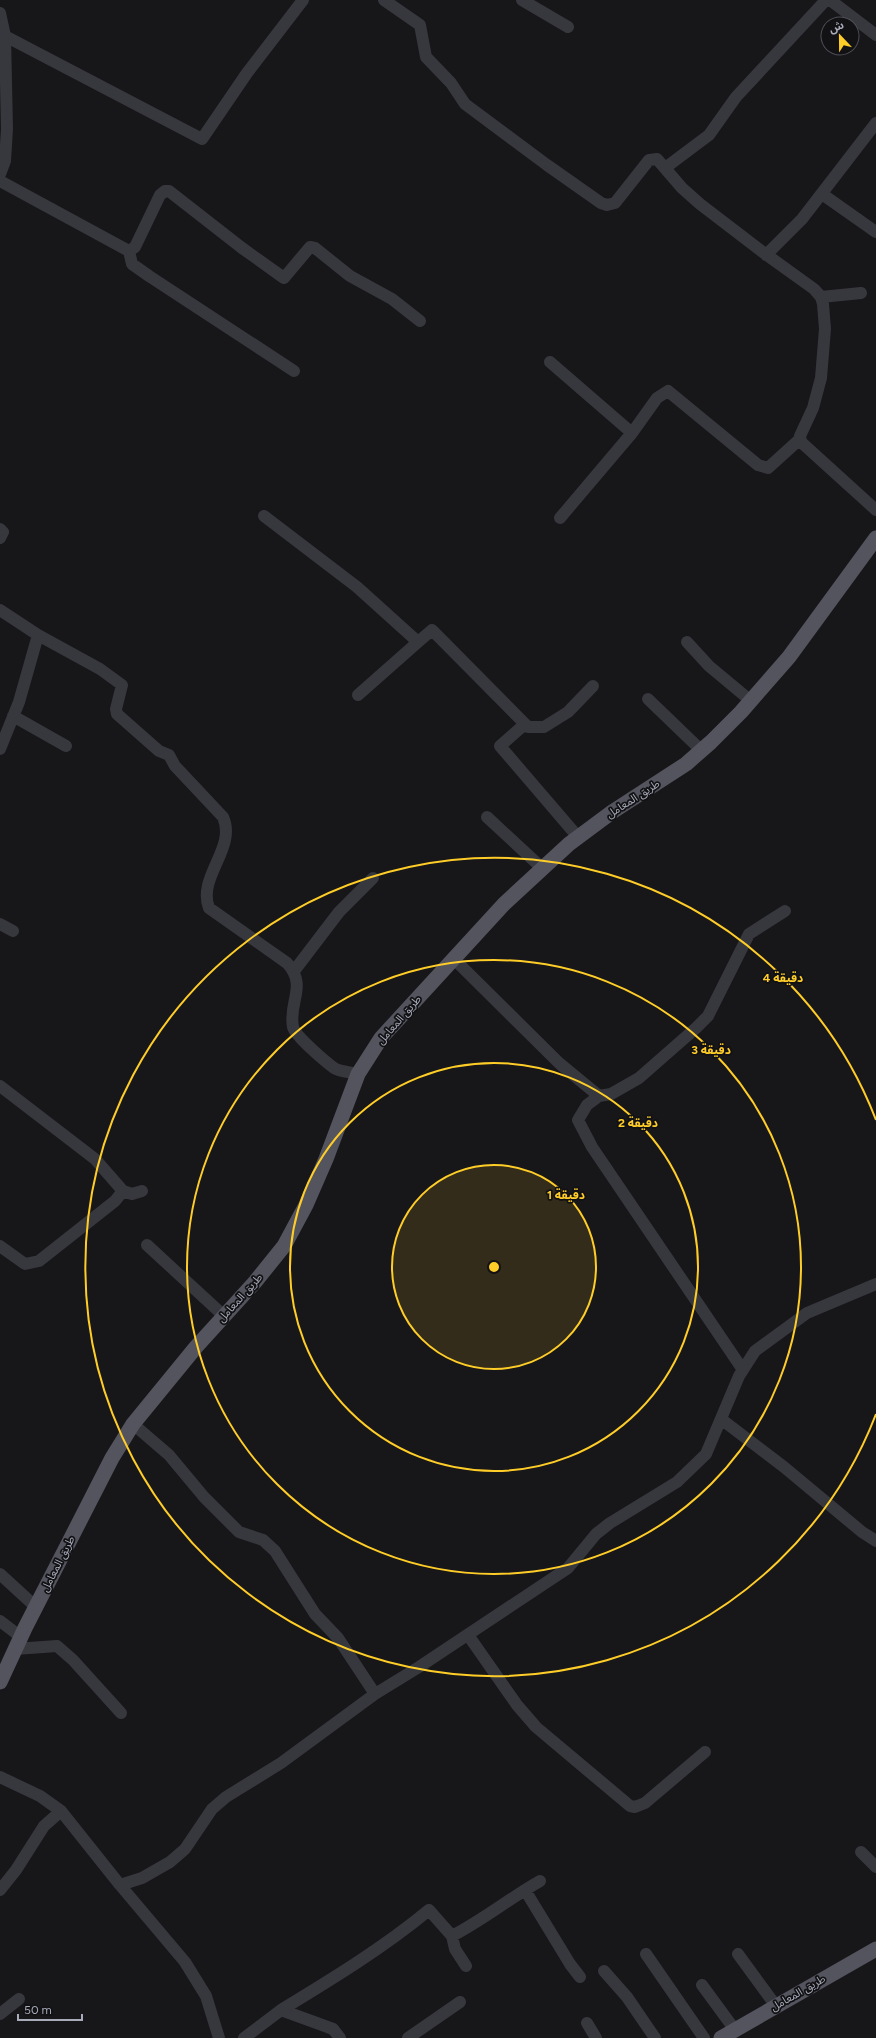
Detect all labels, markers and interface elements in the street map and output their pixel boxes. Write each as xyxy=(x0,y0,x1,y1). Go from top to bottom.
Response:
north arrow xyxy=(820,16,860,56)
text: ش xyxy=(827,18,846,36)
street label: طريق المعامل xyxy=(604,777,662,821)
text: 4 دقيقة xyxy=(763,971,803,985)
street label: طريق المعامل xyxy=(374,993,424,1047)
text: 3 دقيقة xyxy=(691,1043,731,1057)
text: 2 دقيقة xyxy=(618,1116,658,1130)
text: 1 دقيقة xyxy=(547,1188,585,1202)
centre of rings xyxy=(487,1260,501,1274)
street label: طريق المعامل xyxy=(215,1271,265,1325)
street label: طريق المعامل xyxy=(38,1534,78,1594)
street label: طريق المعامل xyxy=(768,1972,828,2014)
scale bar xyxy=(18,1996,82,2022)
text: 50 m xyxy=(24,2003,52,2017)

